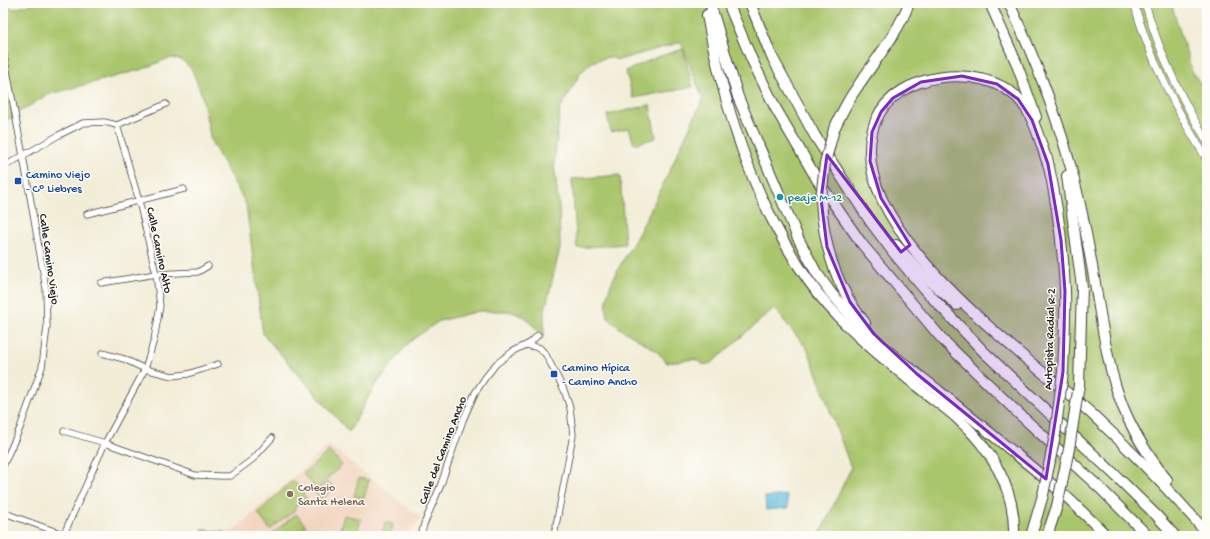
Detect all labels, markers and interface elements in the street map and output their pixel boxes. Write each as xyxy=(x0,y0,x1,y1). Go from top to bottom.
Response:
place label: Camino Viejo - Cº Liebres xyxy=(26,169,90,197)
marker: Camino Viejo - Cº Liebres xyxy=(13,176,23,186)
marker: peaje M-12 xyxy=(775,192,785,202)
place label: peaje M-12 xyxy=(787,192,842,206)
street label: Calle Camino Alto xyxy=(142,206,174,295)
street label: Calle Camino Viejo xyxy=(35,213,61,306)
street label: Autopista Radial R-2 xyxy=(1042,288,1060,390)
place label: Camino Hípica - Camino Ancho xyxy=(562,362,637,390)
marker: Camino Hípica - Camino Ancho xyxy=(549,369,559,379)
street label: Calle del Camino Ancho xyxy=(417,395,471,507)
place label: Colegio Santa Helena xyxy=(298,482,365,510)
marker: Colegio Santa Helena xyxy=(285,489,295,499)

